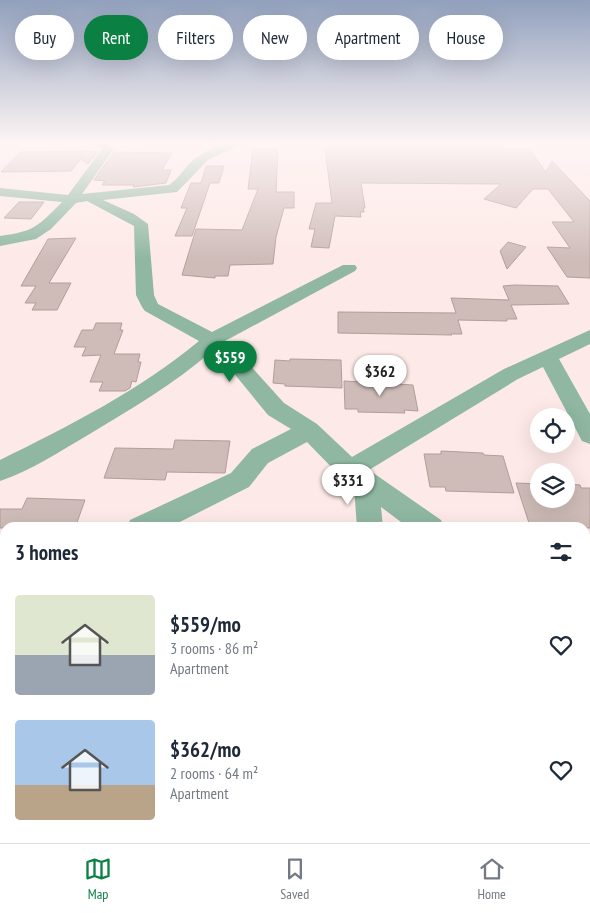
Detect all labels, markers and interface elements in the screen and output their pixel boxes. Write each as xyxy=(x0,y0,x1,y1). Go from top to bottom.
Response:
chip: Buy xyxy=(15,15,74,60)
chip: Rent xyxy=(84,15,148,60)
chip: Filters xyxy=(158,15,233,60)
chip: New xyxy=(243,15,307,60)
chip: Apartment xyxy=(317,15,419,60)
chip: House xyxy=(429,15,503,60)
pin: $559 xyxy=(200,340,260,383)
text: $559 xyxy=(215,347,245,367)
pin: $362 xyxy=(350,354,410,397)
text: $362 xyxy=(365,361,395,381)
map controls xyxy=(530,408,575,508)
button: locate xyxy=(530,408,575,453)
button: layers xyxy=(530,463,575,508)
pin: $331 xyxy=(318,464,378,506)
text: $331 xyxy=(333,470,363,490)
icon: filters xyxy=(547,538,575,566)
text: 3 homes xyxy=(15,539,78,566)
text: $559/mo xyxy=(170,611,241,638)
icon: home xyxy=(55,615,115,675)
icon: heart xyxy=(547,631,575,659)
text: 3 rooms · 86 m² xyxy=(170,638,258,658)
text: Apartment xyxy=(170,658,229,678)
text: $362/mo xyxy=(170,736,241,763)
icon: home xyxy=(55,740,115,800)
icon: heart xyxy=(547,756,575,784)
text: 2 rooms · 64 m² xyxy=(170,763,258,783)
text: Apartment xyxy=(170,783,229,803)
tab: Map xyxy=(84,855,112,903)
tab: Saved xyxy=(280,855,309,903)
tab: Home xyxy=(477,855,506,903)

